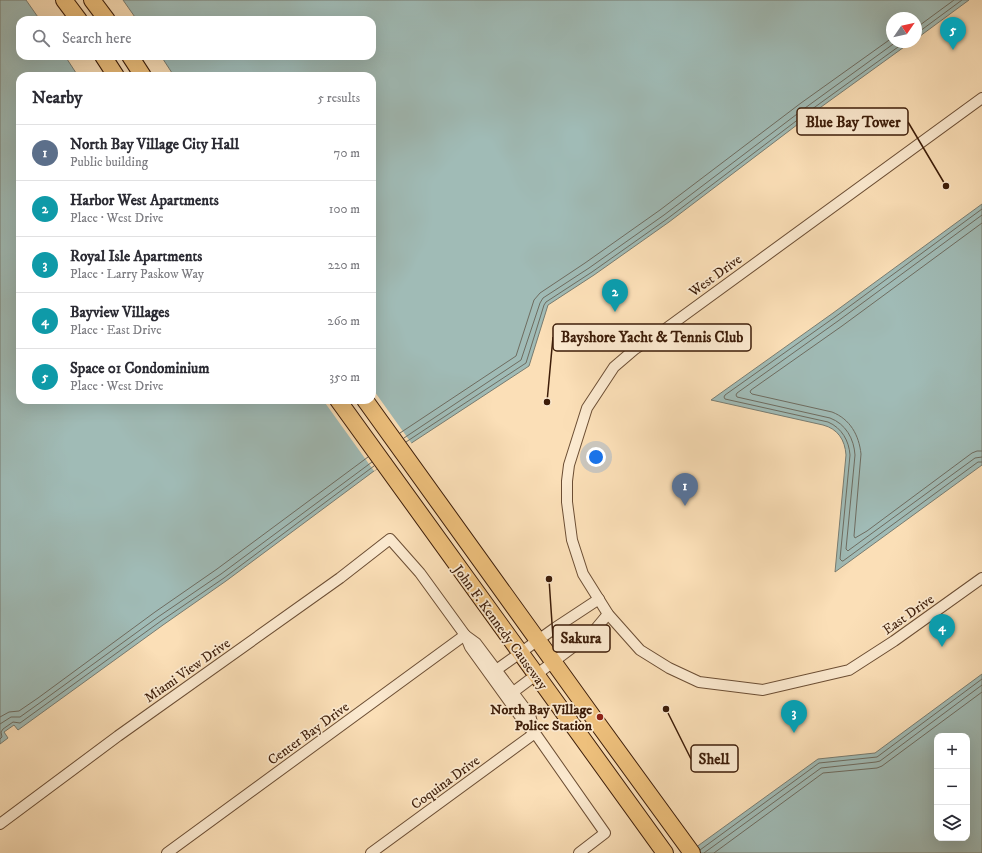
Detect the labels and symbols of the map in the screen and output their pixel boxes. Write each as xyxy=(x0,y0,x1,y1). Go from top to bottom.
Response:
north arrow xyxy=(886,12,922,48)
pin: 5 xyxy=(940,17,966,50)
callout: Blue Bay Tower xyxy=(797,108,908,135)
text: Blue Bay Tower xyxy=(805,113,901,132)
street label: West Drive xyxy=(685,250,746,302)
pin: 2 xyxy=(602,279,628,312)
callout: Bayshore Yacht & Tennis Club xyxy=(553,324,751,351)
text: Bayshore Yacht & Tennis Club xyxy=(561,328,743,347)
your location xyxy=(586,447,606,467)
pin: 1 xyxy=(672,473,698,506)
street label: John F. Kennedy Causeway xyxy=(448,560,552,694)
street label: East Drive xyxy=(879,590,938,639)
pin: 4 xyxy=(929,614,955,647)
callout: Sakura xyxy=(553,625,610,652)
text: Sakura xyxy=(561,629,602,648)
street label: Miami View Drive xyxy=(141,634,234,707)
street label: Center Bay Drive xyxy=(264,698,353,769)
pin: 3 xyxy=(781,700,807,733)
place label: North Bay Village Police Station xyxy=(490,701,593,735)
marker: North Bay Village Police Station xyxy=(595,712,605,722)
callout: Shell xyxy=(691,745,738,772)
text: Shell xyxy=(699,750,730,769)
street label: Coquina Drive xyxy=(408,752,484,814)

